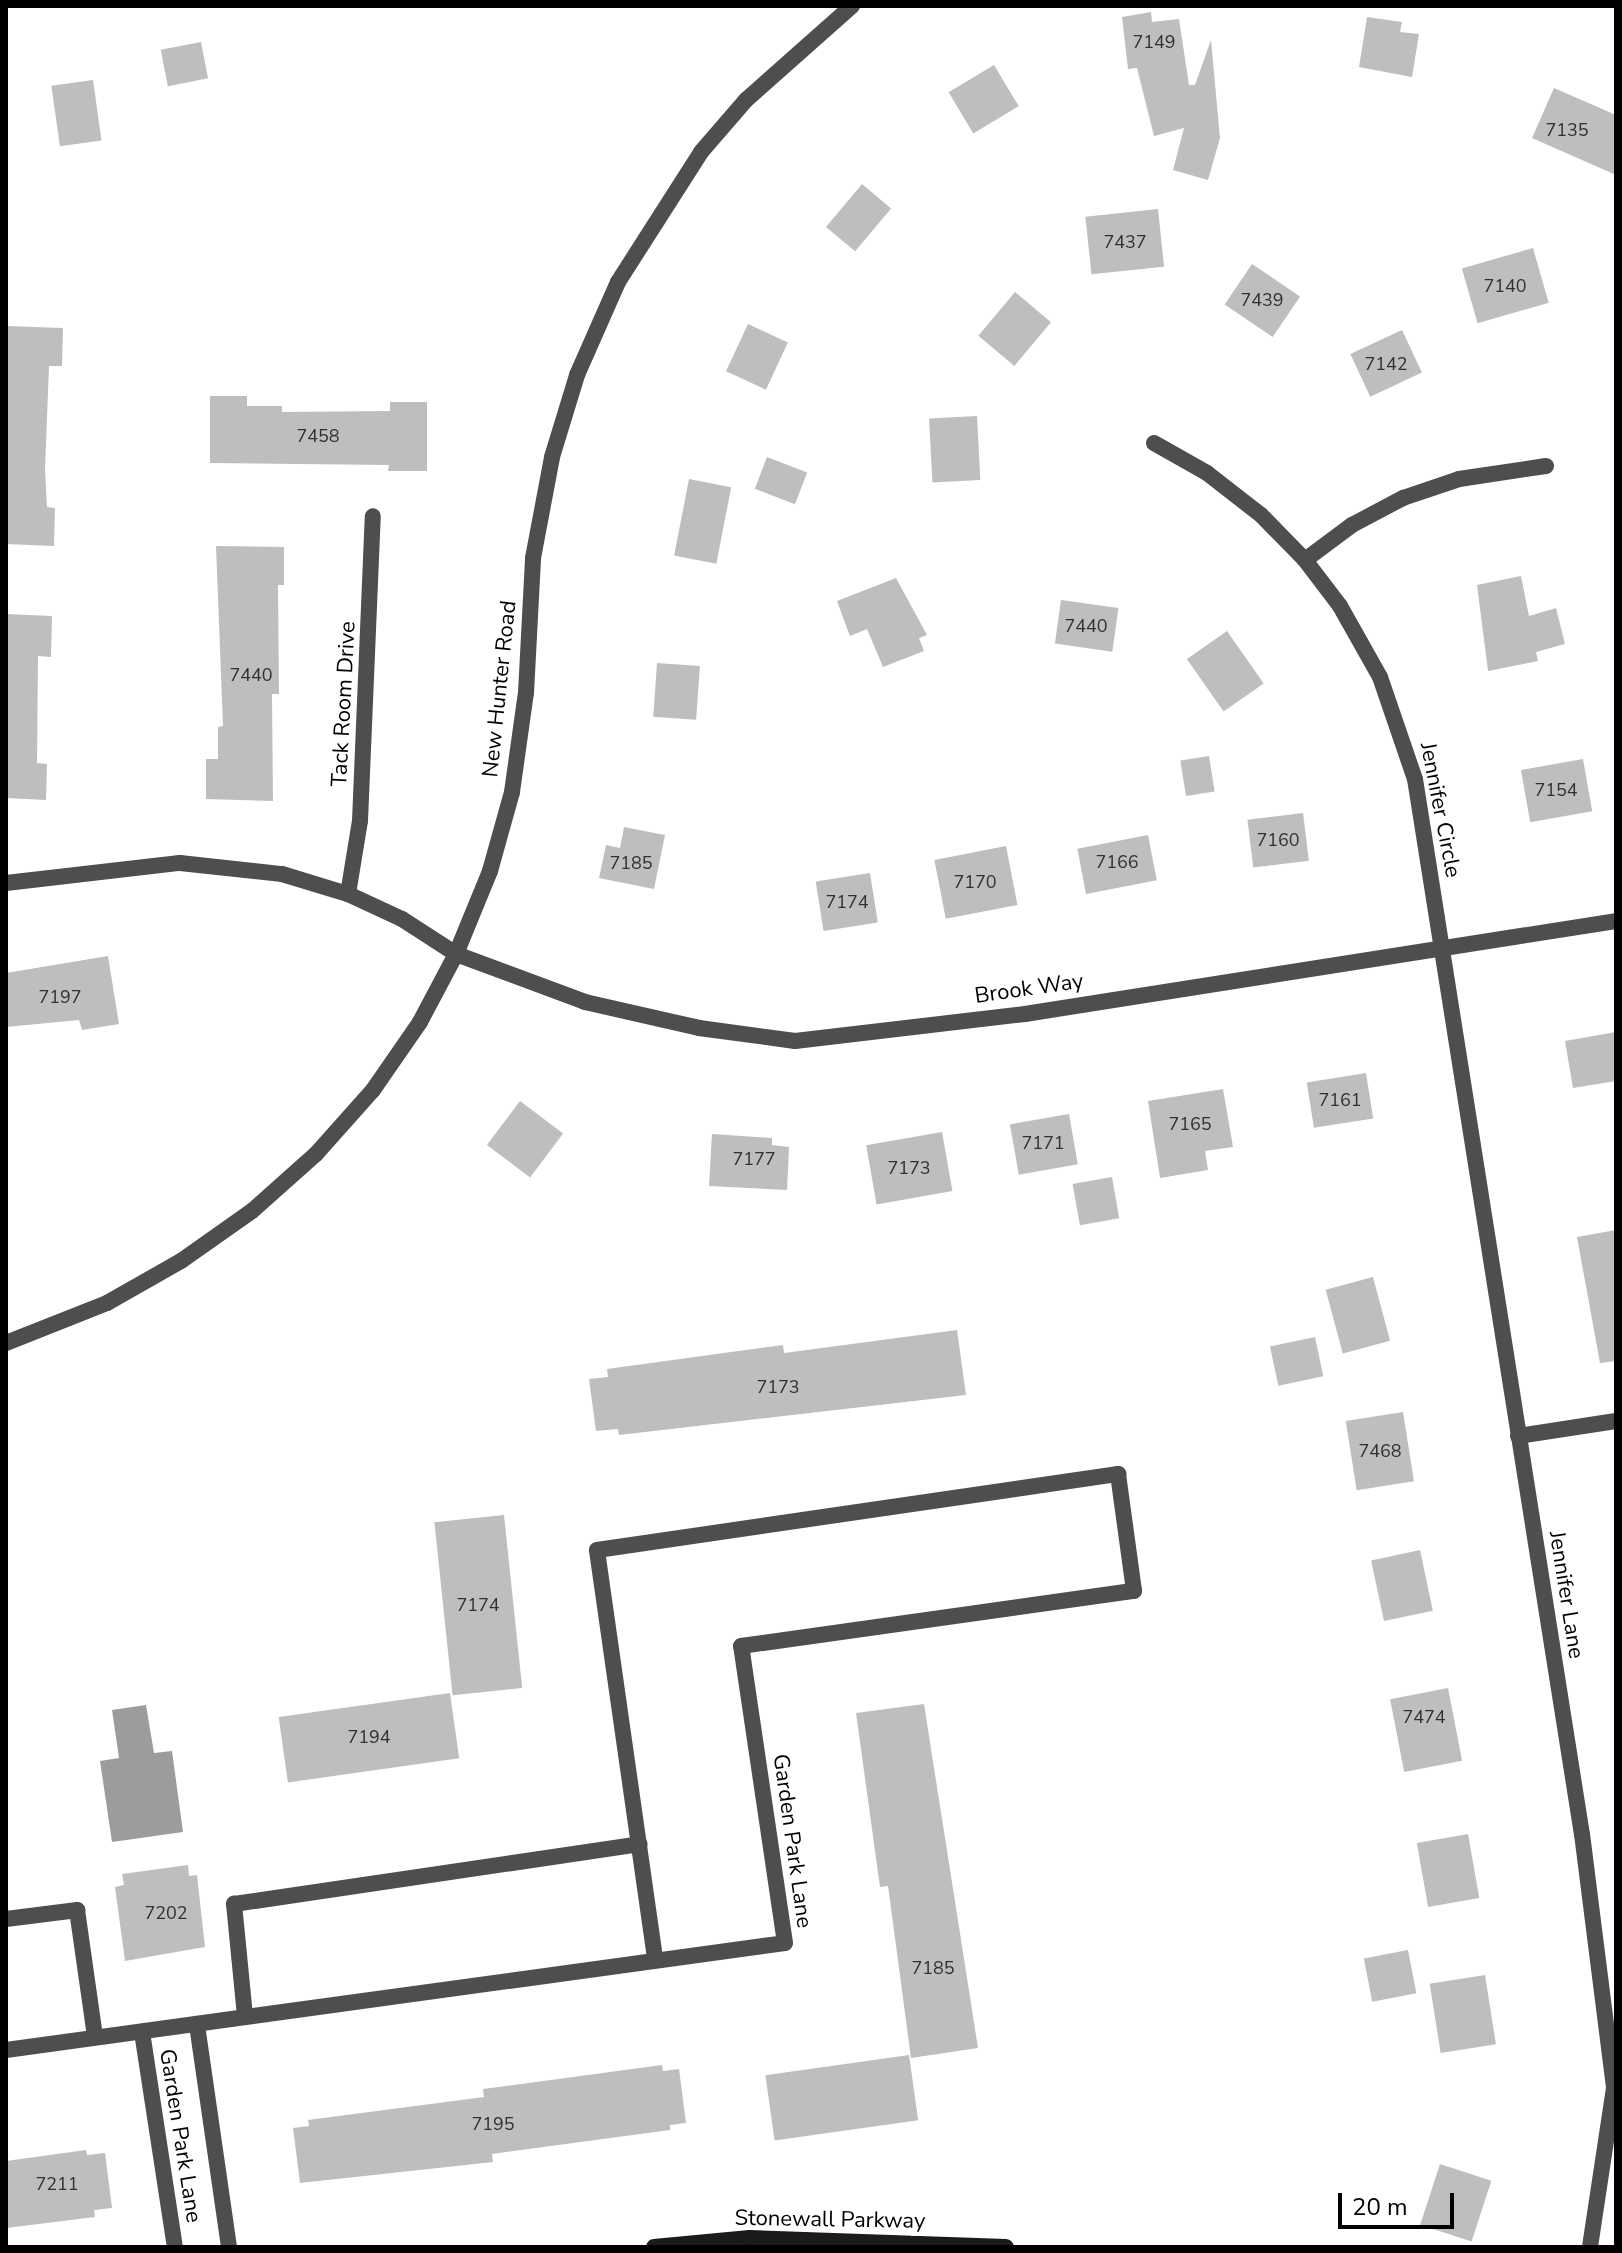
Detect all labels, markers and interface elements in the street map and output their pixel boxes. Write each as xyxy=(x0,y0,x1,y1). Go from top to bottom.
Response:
house number: 7149 xyxy=(1132,31,1176,53)
house number: 7135 xyxy=(1545,119,1589,141)
house number: 7437 xyxy=(1103,231,1147,253)
house number: 7140 xyxy=(1483,275,1527,297)
house number: 7439 xyxy=(1240,289,1284,311)
house number: 7142 xyxy=(1364,353,1408,375)
house number: 7458 xyxy=(296,425,340,447)
street label: New Hunter Road xyxy=(478,599,522,779)
house number: 7440 xyxy=(1064,615,1108,637)
street label: Tack Room Drive xyxy=(326,621,362,787)
house number: 7440 xyxy=(229,664,273,686)
street label: Jennifer Circle xyxy=(1414,740,1466,880)
house number: 7154 xyxy=(1534,779,1578,801)
house number: 7160 xyxy=(1256,829,1300,851)
house number: 7166 xyxy=(1095,851,1139,873)
house number: 7185 xyxy=(609,852,653,874)
house number: 7170 xyxy=(953,871,997,893)
house number: 7174 xyxy=(825,891,869,913)
street label: Brook Way xyxy=(973,968,1085,1010)
house number: 7197 xyxy=(38,986,82,1008)
house number: 7161 xyxy=(1318,1089,1362,1111)
house number: 7165 xyxy=(1168,1113,1212,1135)
house number: 7171 xyxy=(1021,1132,1065,1154)
house number: 7177 xyxy=(732,1148,776,1170)
house number: 7173 xyxy=(887,1157,931,1179)
house number: 7173 xyxy=(756,1376,800,1398)
house number: 7468 xyxy=(1358,1440,1402,1462)
street label: Jennifer Lane xyxy=(1543,1529,1589,1661)
house number: 7174 xyxy=(456,1594,500,1616)
house number: 7474 xyxy=(1402,1706,1446,1728)
house number: 7194 xyxy=(347,1726,391,1748)
street label: Garden Park Lane xyxy=(767,1752,817,1930)
house number: 7202 xyxy=(144,1902,188,1924)
house number: 7185 xyxy=(911,1957,955,1979)
street label: Garden Park Lane xyxy=(153,2047,207,2225)
house number: 7195 xyxy=(471,2113,515,2135)
house number: 7211 xyxy=(35,2173,79,2195)
scale bar xyxy=(1342,2177,1458,2227)
text: 20 m xyxy=(1352,2191,1408,2223)
street label: Stonewall Parkway xyxy=(734,2205,926,2235)

